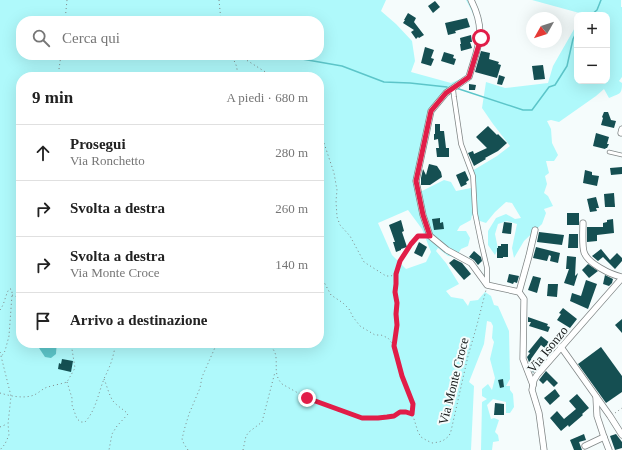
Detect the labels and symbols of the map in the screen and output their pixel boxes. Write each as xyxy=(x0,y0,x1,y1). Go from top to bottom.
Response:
north arrow xyxy=(526,12,562,48)
route start xyxy=(472,29,490,47)
street label: Via Isonzo xyxy=(524,323,571,376)
street label: Via Monte Croce xyxy=(435,336,472,426)
route end xyxy=(298,389,316,407)

